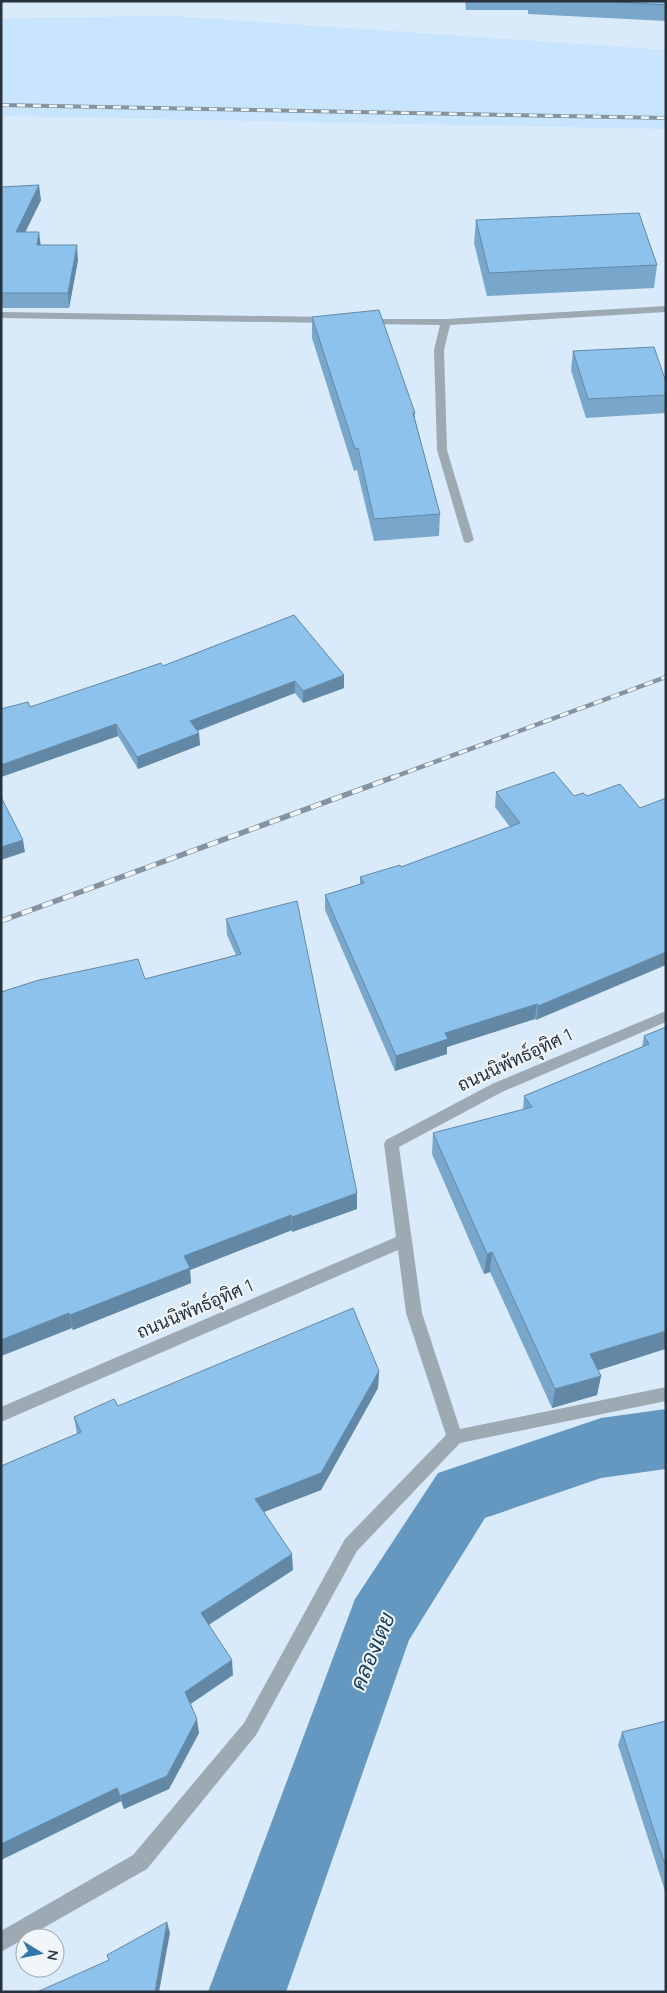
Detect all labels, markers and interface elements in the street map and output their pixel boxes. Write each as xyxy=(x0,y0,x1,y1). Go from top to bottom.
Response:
street label: ถนนนิพัทธ์อุทิศ 1 xyxy=(453,1022,576,1097)
street label: ถนนนิพัทธ์อุทิศ 1 xyxy=(133,1273,257,1344)
water label: คลองเตย xyxy=(343,1608,401,1694)
north arrow xyxy=(15,1928,65,1978)
text: N xyxy=(43,1949,63,1962)

